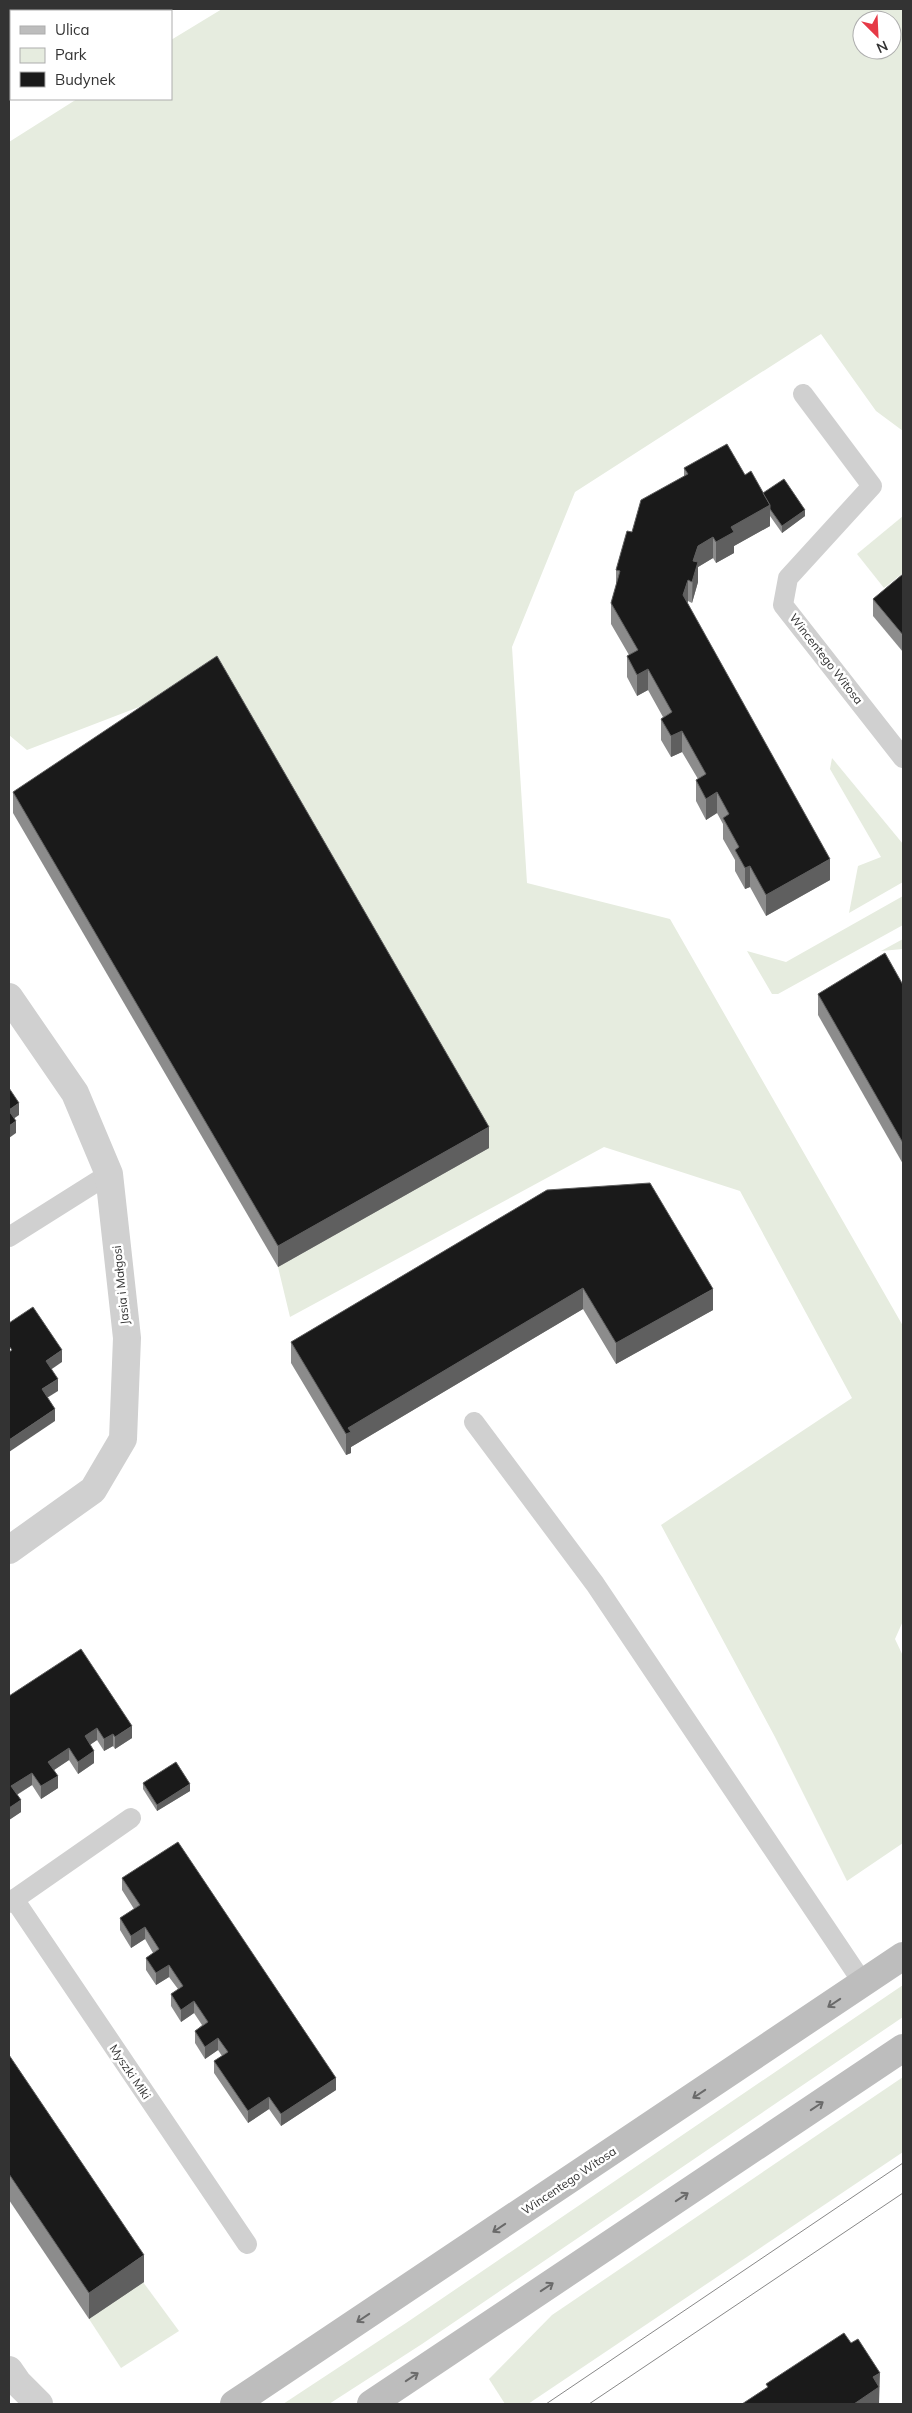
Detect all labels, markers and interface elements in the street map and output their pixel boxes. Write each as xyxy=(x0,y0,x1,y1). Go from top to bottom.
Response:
legend xyxy=(10,10,172,100)
north arrow xyxy=(852,10,902,60)
text: Ulica xyxy=(55,20,89,39)
text: N xyxy=(874,37,891,57)
text: Park xyxy=(55,45,87,64)
text: Budynek xyxy=(55,70,116,89)
street label: Wincentego Witosa xyxy=(786,610,866,707)
street label: Jasia i Małgosi xyxy=(109,1245,132,1325)
one-way arrow xyxy=(827,1998,841,2009)
street label: Myszki Miki xyxy=(107,2041,154,2102)
one-way arrow xyxy=(692,2089,706,2099)
one-way arrow xyxy=(810,2101,824,2111)
street label: Wincentego Witosa xyxy=(519,2143,619,2218)
one-way arrow xyxy=(675,2191,689,2202)
one-way arrow xyxy=(492,2223,506,2234)
one-way arrow xyxy=(540,2282,554,2292)
one-way arrow xyxy=(357,2313,371,2323)
one-way arrow xyxy=(405,2372,419,2382)

